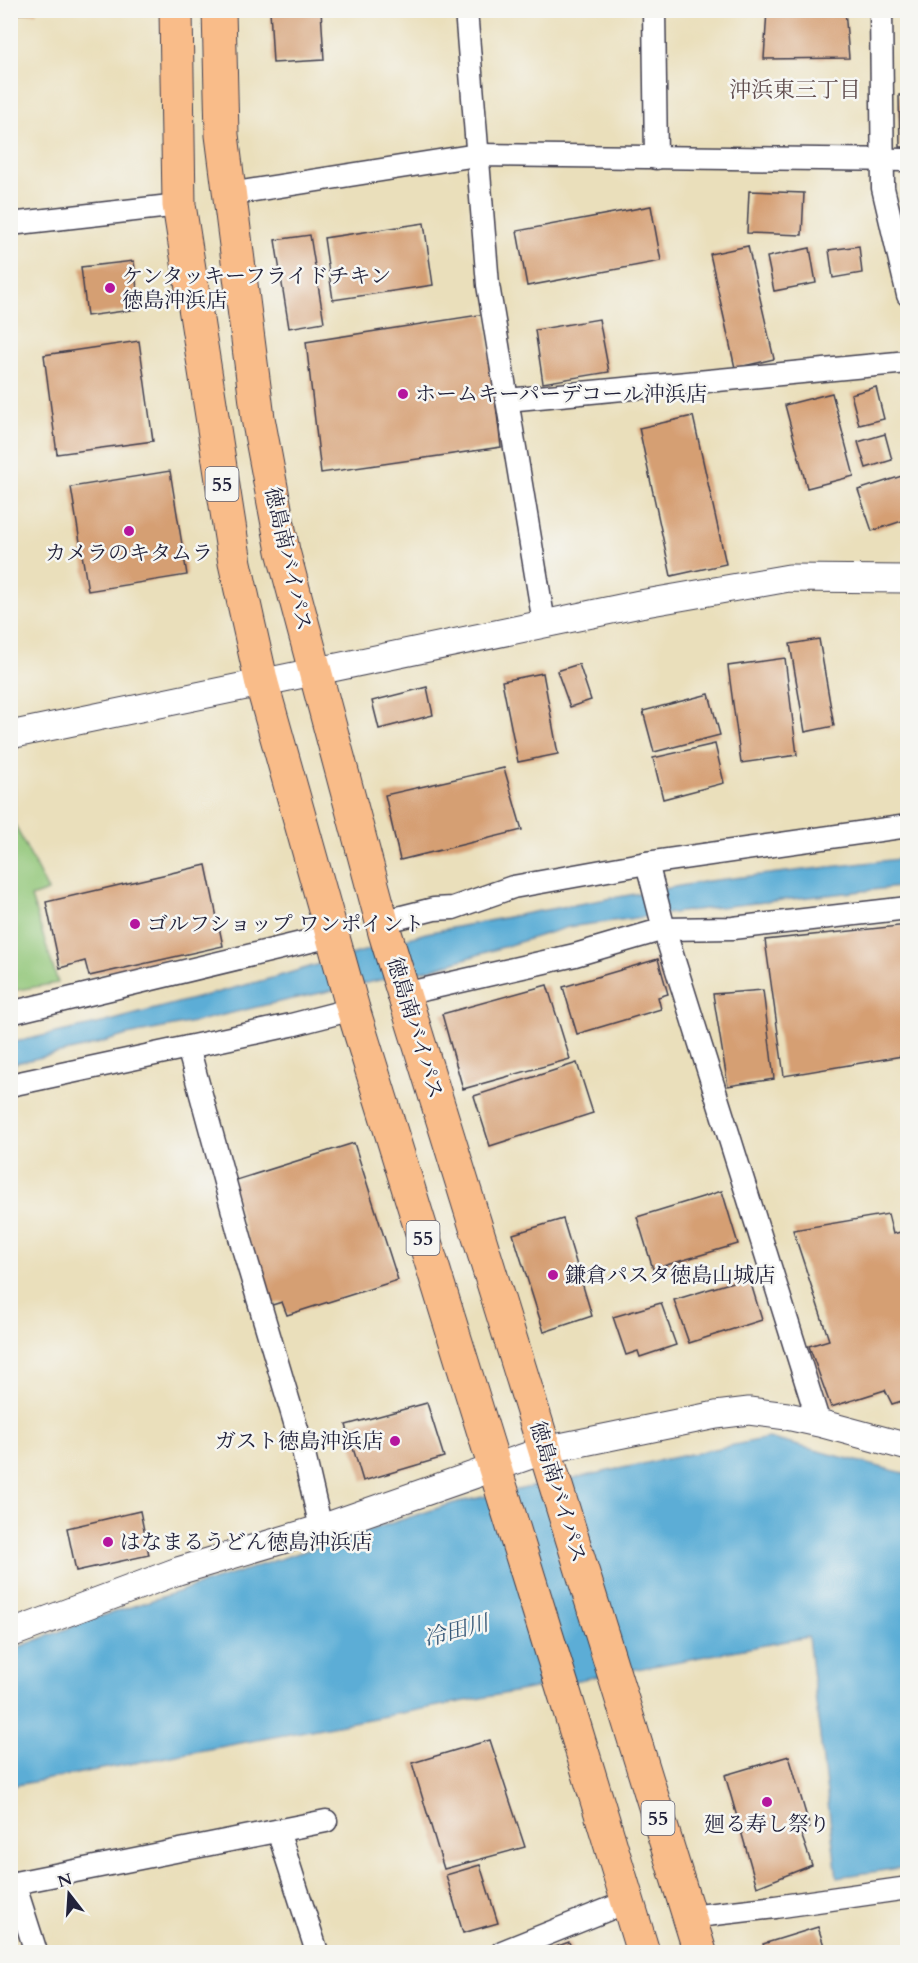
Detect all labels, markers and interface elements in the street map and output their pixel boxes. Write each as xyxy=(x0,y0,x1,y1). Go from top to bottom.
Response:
district label: 沖浜東三丁目 xyxy=(729,75,861,105)
place label: ケンタッキーフライドチキン 徳島沖浜店 xyxy=(122,262,391,315)
marker: ケンタッキーフライドチキン 徳島沖浜店 xyxy=(103,281,117,295)
place label: ホームキーパーデコール沖浜店 xyxy=(415,380,707,409)
marker: ホームキーパーデコール沖浜店 xyxy=(396,387,410,401)
road number: 55 xyxy=(206,467,238,501)
street label: 徳島南バイパス xyxy=(257,484,319,634)
marker: カメラのキタムラ xyxy=(122,524,136,538)
place label: カメラのキタムラ xyxy=(45,539,213,568)
place label: ゴルフショップ ワンポイント xyxy=(147,910,424,939)
marker: ゴルフショップ ワンポイント xyxy=(128,917,142,931)
street label: 徳島南バイパス xyxy=(380,954,450,1102)
road number: 55 xyxy=(406,1221,440,1255)
place label: 鎌倉パスタ徳島山城店 xyxy=(565,1261,775,1290)
marker: 鎌倉パスタ徳島山城店 xyxy=(546,1268,560,1282)
street label: 徳島南バイパス xyxy=(523,1418,593,1566)
place label: ガスト徳島沖浜店 xyxy=(215,1427,383,1456)
marker: ガスト徳島沖浜店 xyxy=(388,1434,402,1448)
place label: はなまるうどん徳島沖浜店 xyxy=(120,1528,372,1557)
marker: はなまるうどん徳島沖浜店 xyxy=(101,1535,115,1549)
water label: 冷田川 xyxy=(420,1607,494,1654)
marker: 廻る寿し祭り xyxy=(760,1795,774,1809)
road number: 55 xyxy=(642,1801,674,1835)
place label: 廻る寿し祭り xyxy=(704,1810,830,1839)
north arrow xyxy=(39,1864,99,1924)
text: N xyxy=(55,1868,75,1893)

